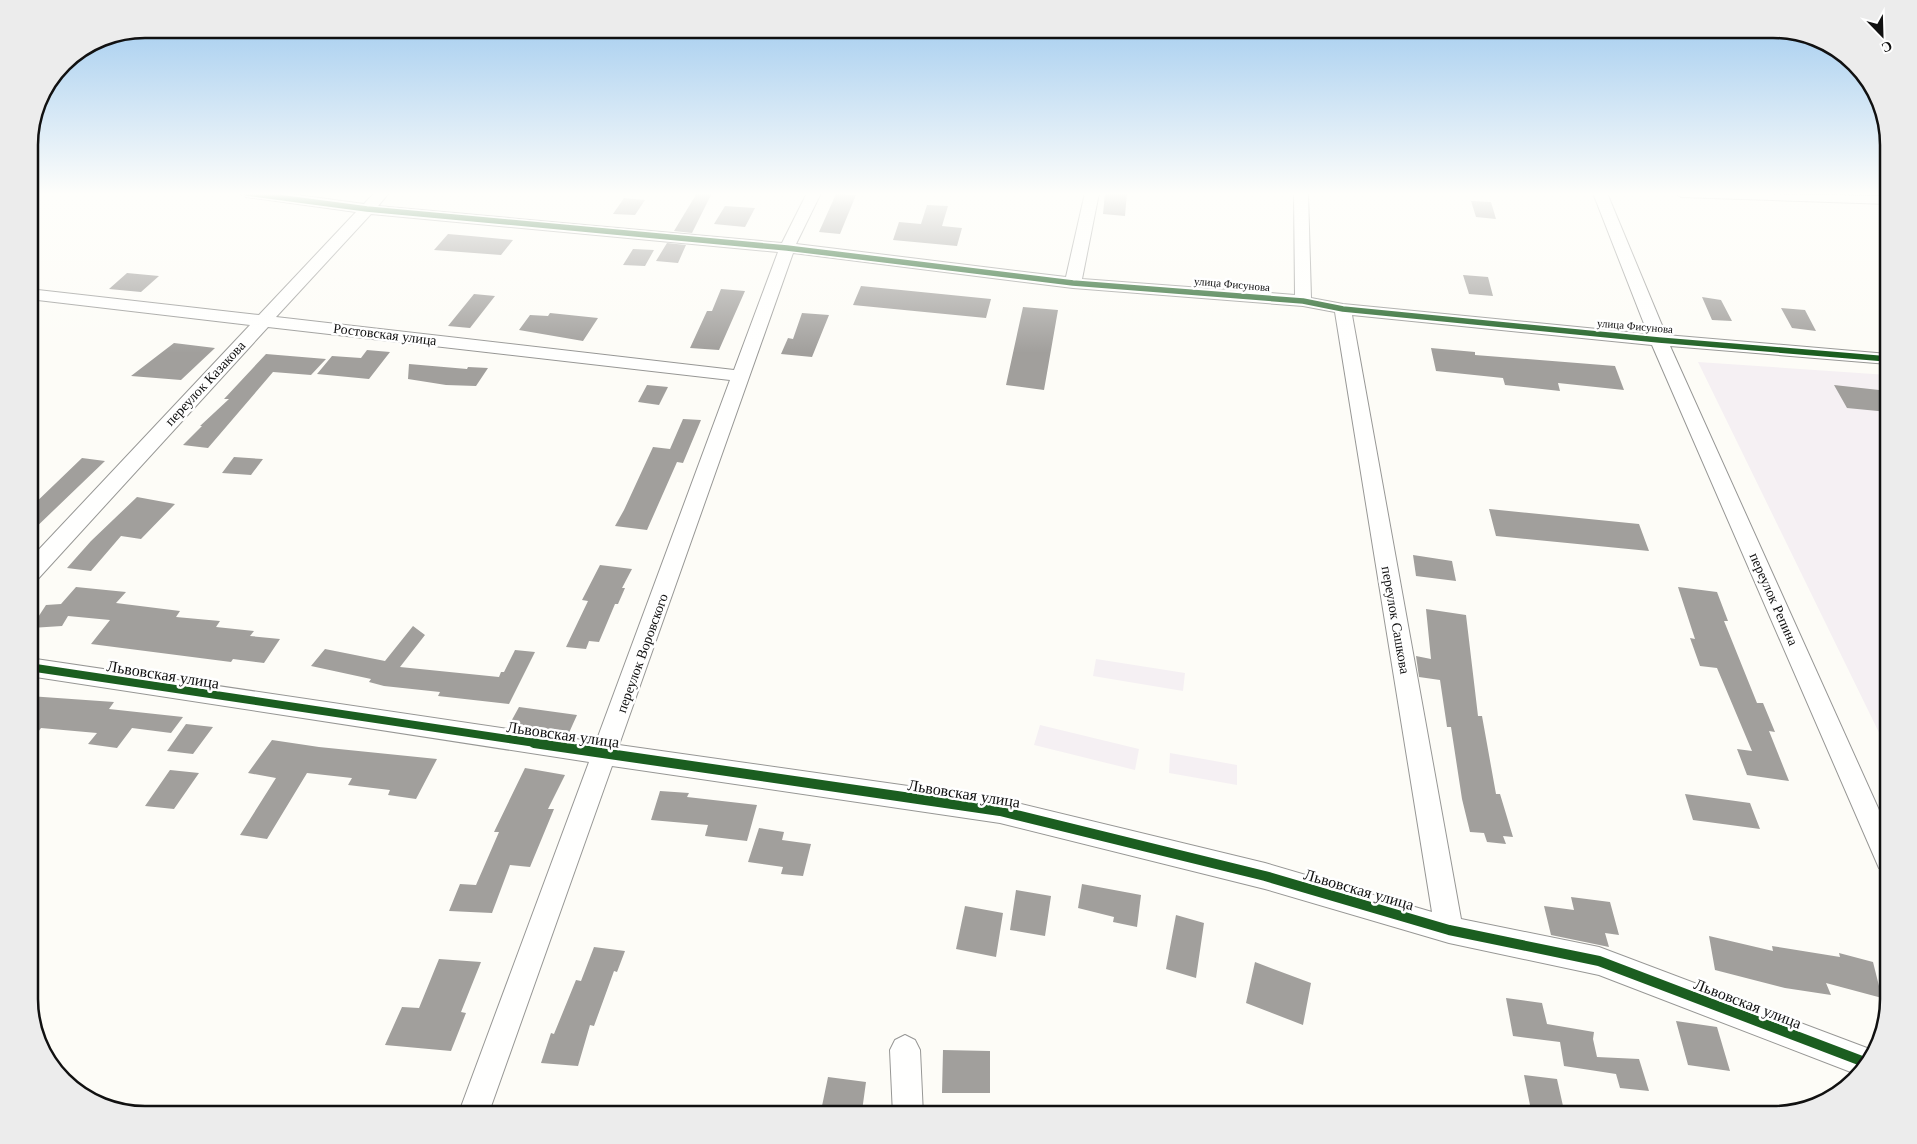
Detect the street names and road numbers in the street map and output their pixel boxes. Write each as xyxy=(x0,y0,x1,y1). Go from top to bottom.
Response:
street label: улица Фисунова xyxy=(1194,275,1271,293)
street label: улица Фисунова xyxy=(1597,317,1674,335)
street label: Ростовская улица xyxy=(332,321,438,348)
street label: переулок Казакова xyxy=(162,337,249,429)
street label: переулок Репина xyxy=(1746,551,1801,649)
street label: переулок Сашкова xyxy=(1379,565,1413,676)
street label: переулок Воровского xyxy=(614,591,671,715)
street label: Львовская улица xyxy=(105,657,220,693)
street label: Львовская улица xyxy=(505,718,620,752)
street label: Львовская улица xyxy=(906,776,1021,812)
street label: Львовская улица xyxy=(1302,866,1416,914)
street label: Львовская улица xyxy=(1691,975,1804,1033)

